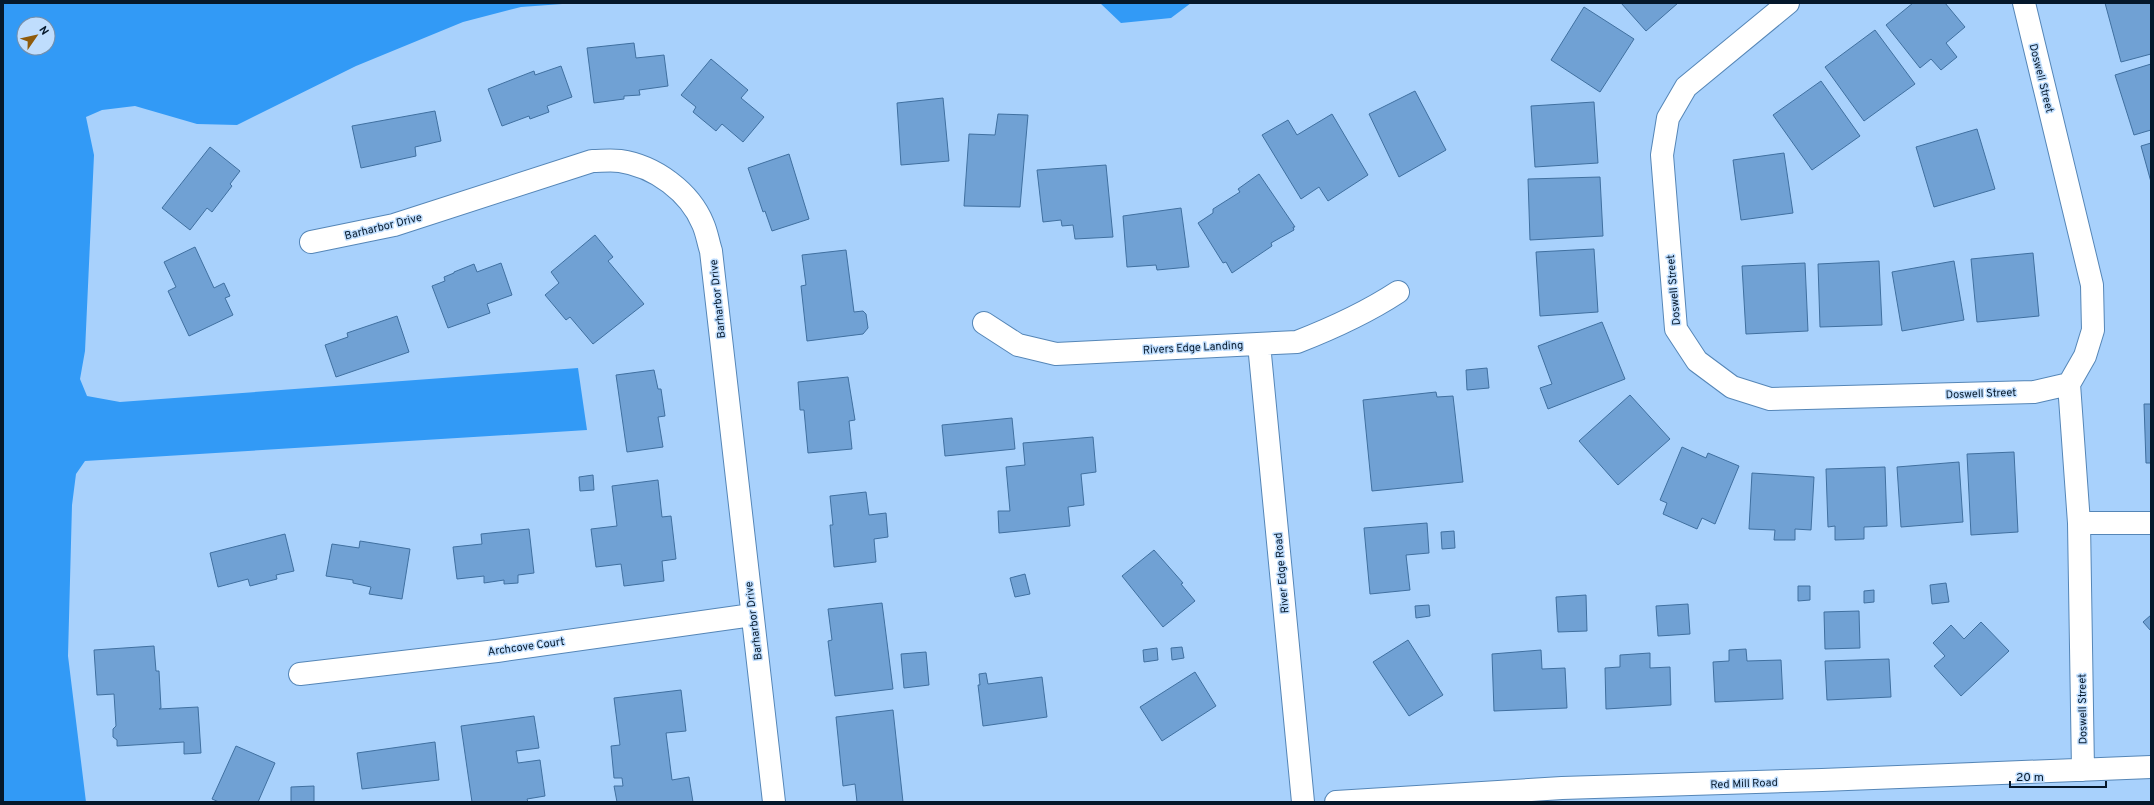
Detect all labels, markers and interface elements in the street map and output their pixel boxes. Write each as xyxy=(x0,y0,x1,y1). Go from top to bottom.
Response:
north arrow xyxy=(16,16,56,56)
text: N xyxy=(35,24,51,38)
street label: Doswell Street xyxy=(2026,42,2056,114)
street label: Barharbor Drive xyxy=(343,211,423,243)
street label: Doswell Street xyxy=(1664,254,1684,326)
street label: Barharbor Drive xyxy=(707,259,729,339)
street label: Rivers Edge Landing xyxy=(1142,338,1244,358)
street label: Doswell Street xyxy=(1945,386,2017,402)
street label: River Edge Road xyxy=(1271,532,1293,614)
street label: Barharbor Drive xyxy=(742,581,766,661)
street label: Archcove Court xyxy=(487,635,565,659)
street label: Doswell Street xyxy=(2075,673,2091,744)
scale bar xyxy=(2010,763,2106,789)
text: 20 m xyxy=(2016,770,2044,786)
street label: Red Mill Road xyxy=(1710,776,1778,792)

